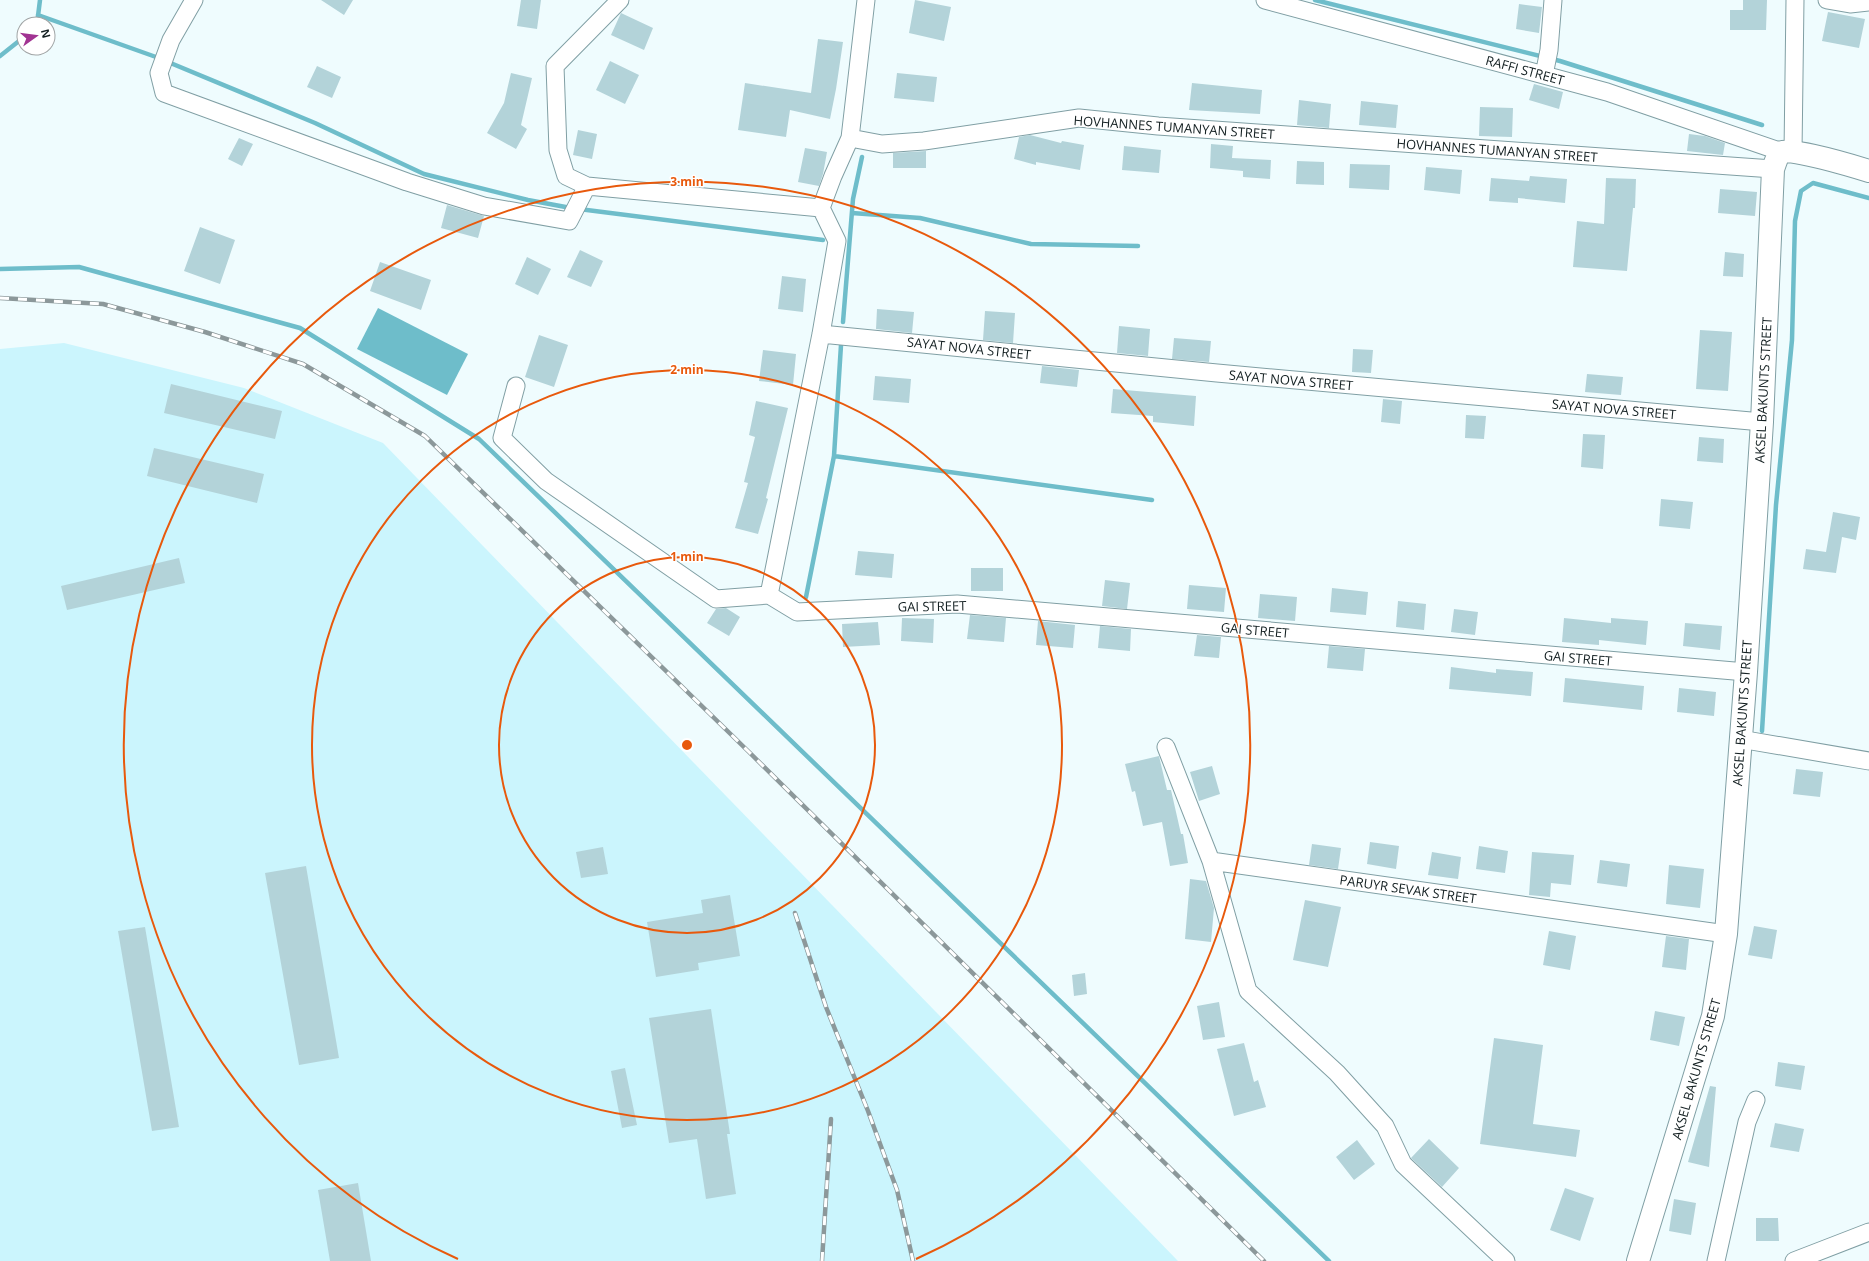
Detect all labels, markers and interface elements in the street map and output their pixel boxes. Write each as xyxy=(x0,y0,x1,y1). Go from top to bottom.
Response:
north arrow xyxy=(16,16,56,56)
text: N xyxy=(38,27,55,40)
street label: RAFFI STREET xyxy=(1484,51,1567,89)
street label: HOVHANNES TUMANYAN STREET xyxy=(1073,111,1276,143)
street label: HOVHANNES TUMANYAN STREET xyxy=(1396,134,1599,166)
text: 3 min xyxy=(670,173,704,190)
street label: AKSEL BAKUNTS STREET xyxy=(1750,316,1776,463)
street label: SAYAT NOVA STREET xyxy=(906,333,1033,364)
text: 2 min xyxy=(670,361,704,378)
street label: SAYAT NOVA STREET xyxy=(1228,366,1355,394)
street label: SAYAT NOVA STREET xyxy=(1551,395,1678,423)
text: 1 min xyxy=(670,548,704,565)
street label: GAI STREET xyxy=(898,596,967,616)
street label: GAI STREET xyxy=(1220,618,1291,642)
street label: AKSEL BAKUNTS STREET xyxy=(1728,639,1756,787)
street label: GAI STREET xyxy=(1543,646,1614,670)
centre of rings xyxy=(680,738,694,752)
street label: PARUYR SEVAK STREET xyxy=(1339,870,1478,908)
street label: AKSEL BAKUNTS STREET xyxy=(1667,995,1725,1142)

